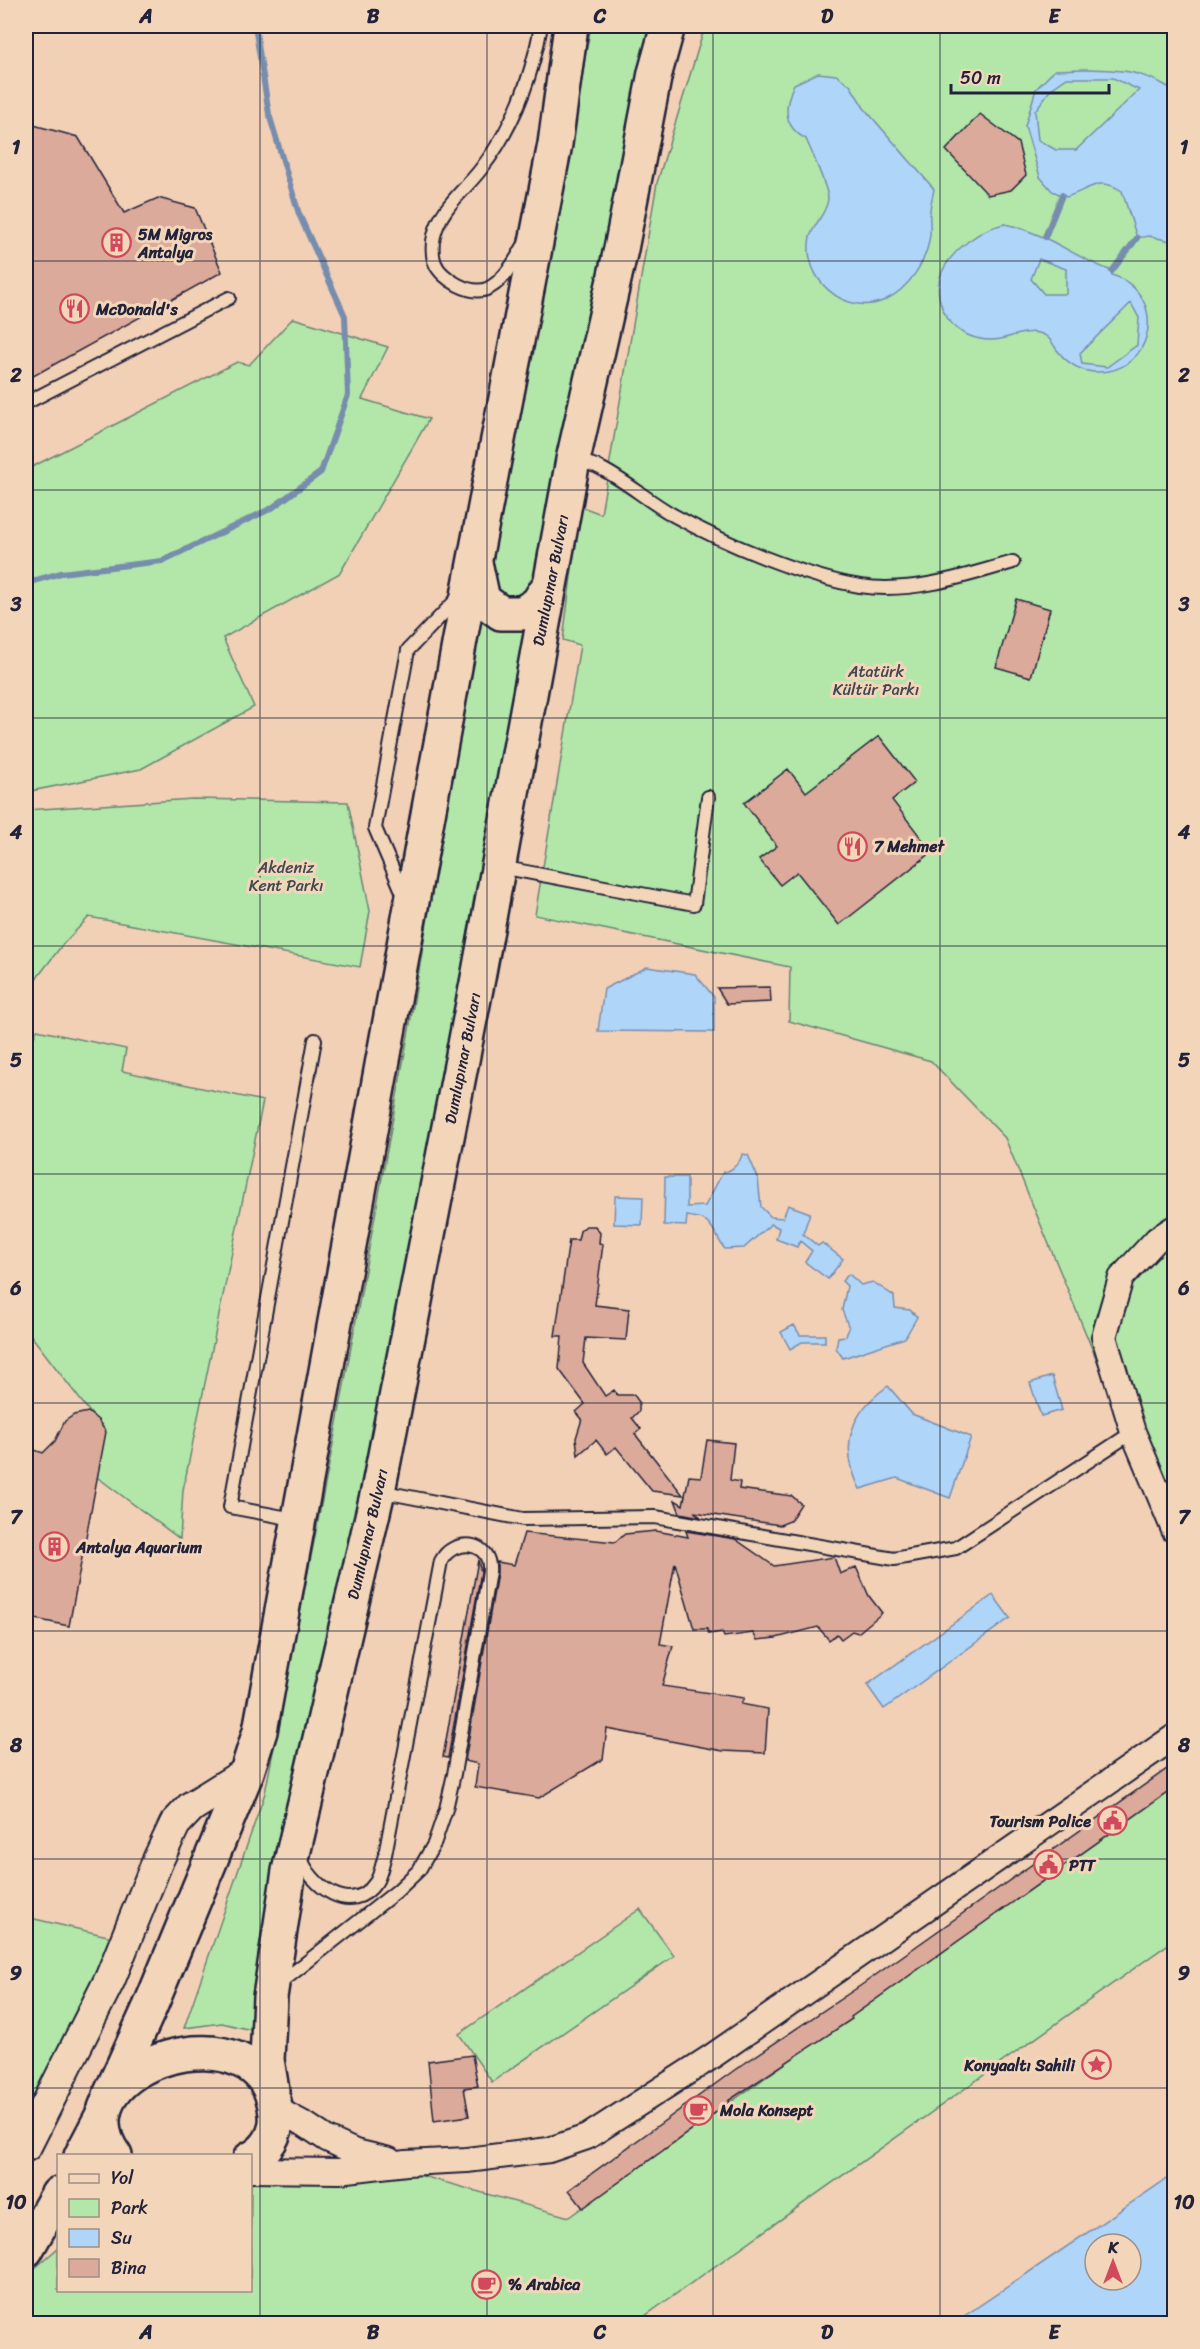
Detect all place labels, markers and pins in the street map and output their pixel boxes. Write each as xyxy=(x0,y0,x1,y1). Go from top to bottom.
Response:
place label: 5M Migros Antalya xyxy=(137,220,213,267)
building icon: 5M Migros Antalya xyxy=(101,227,133,259)
restaurant icon: McDonald's xyxy=(59,293,91,325)
place label: McDonald's xyxy=(95,295,178,324)
restaurant icon: 7 Mehmet xyxy=(837,830,869,862)
place label: 7 Mehmet xyxy=(874,832,945,861)
building icon: Antalya Aquarium xyxy=(39,1531,71,1563)
place label: Antalya Aquarium xyxy=(75,1533,203,1562)
public building icon: Tourism Police xyxy=(1096,1805,1128,1837)
place label: Tourism Police xyxy=(990,1807,1091,1836)
public building icon: PTT xyxy=(1032,1849,1064,1881)
place label: PTT xyxy=(1069,1851,1096,1880)
place icon: Konyaaltı Sahili xyxy=(1080,2049,1112,2081)
place label: Konyaaltı Sahili xyxy=(963,2051,1076,2080)
cafe icon: Mola Konsept xyxy=(683,2094,715,2126)
place label: Mola Konsept xyxy=(719,2096,813,2125)
cafe icon: % Arabica xyxy=(471,2268,503,2300)
place label: % Arabica xyxy=(508,2270,581,2299)

